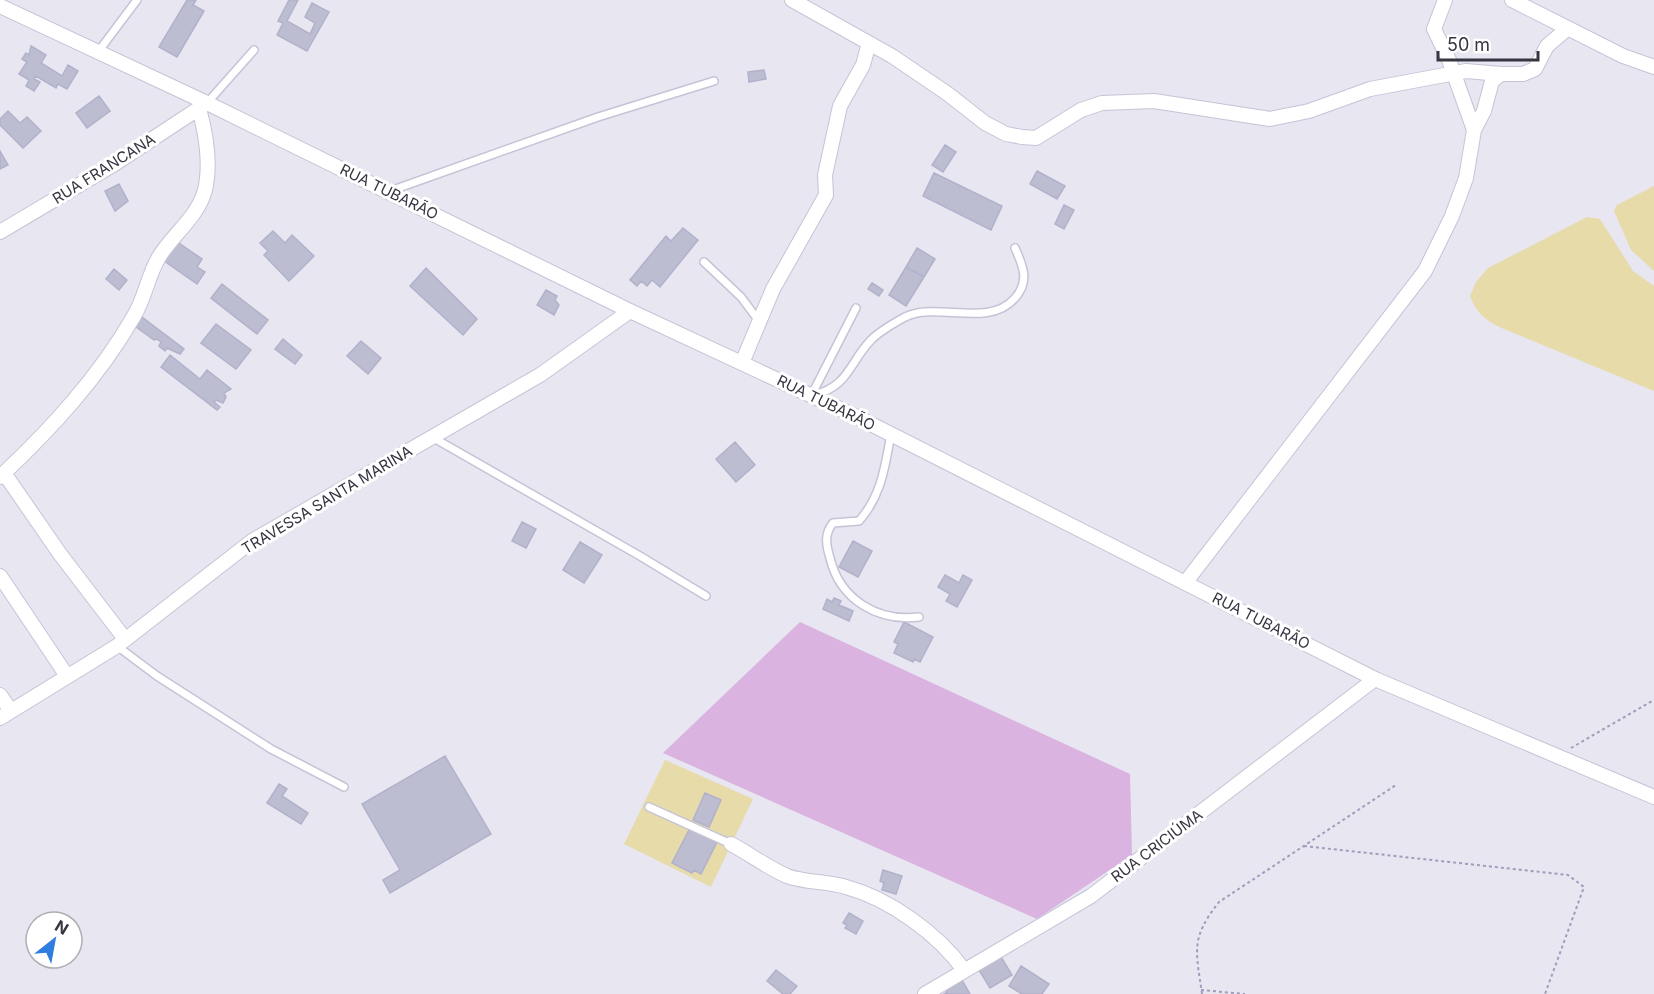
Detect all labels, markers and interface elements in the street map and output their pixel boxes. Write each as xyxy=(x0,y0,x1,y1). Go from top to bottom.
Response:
scale bar xyxy=(1438,24,1538,62)
text: 50 m xyxy=(1447,34,1490,55)
street label: RUA FRANCANA xyxy=(49,129,159,208)
street label: RUA TUBARÃO xyxy=(337,160,441,224)
street label: RUA TUBARÃO xyxy=(774,371,878,435)
street label: TRAVESSA SANTA MARINA xyxy=(238,441,415,558)
street label: RUA TUBARÃO xyxy=(1209,588,1313,653)
street label: RUA CRICIÚMA xyxy=(1107,805,1206,886)
north arrow xyxy=(24,910,84,970)
text: N xyxy=(51,915,72,939)

